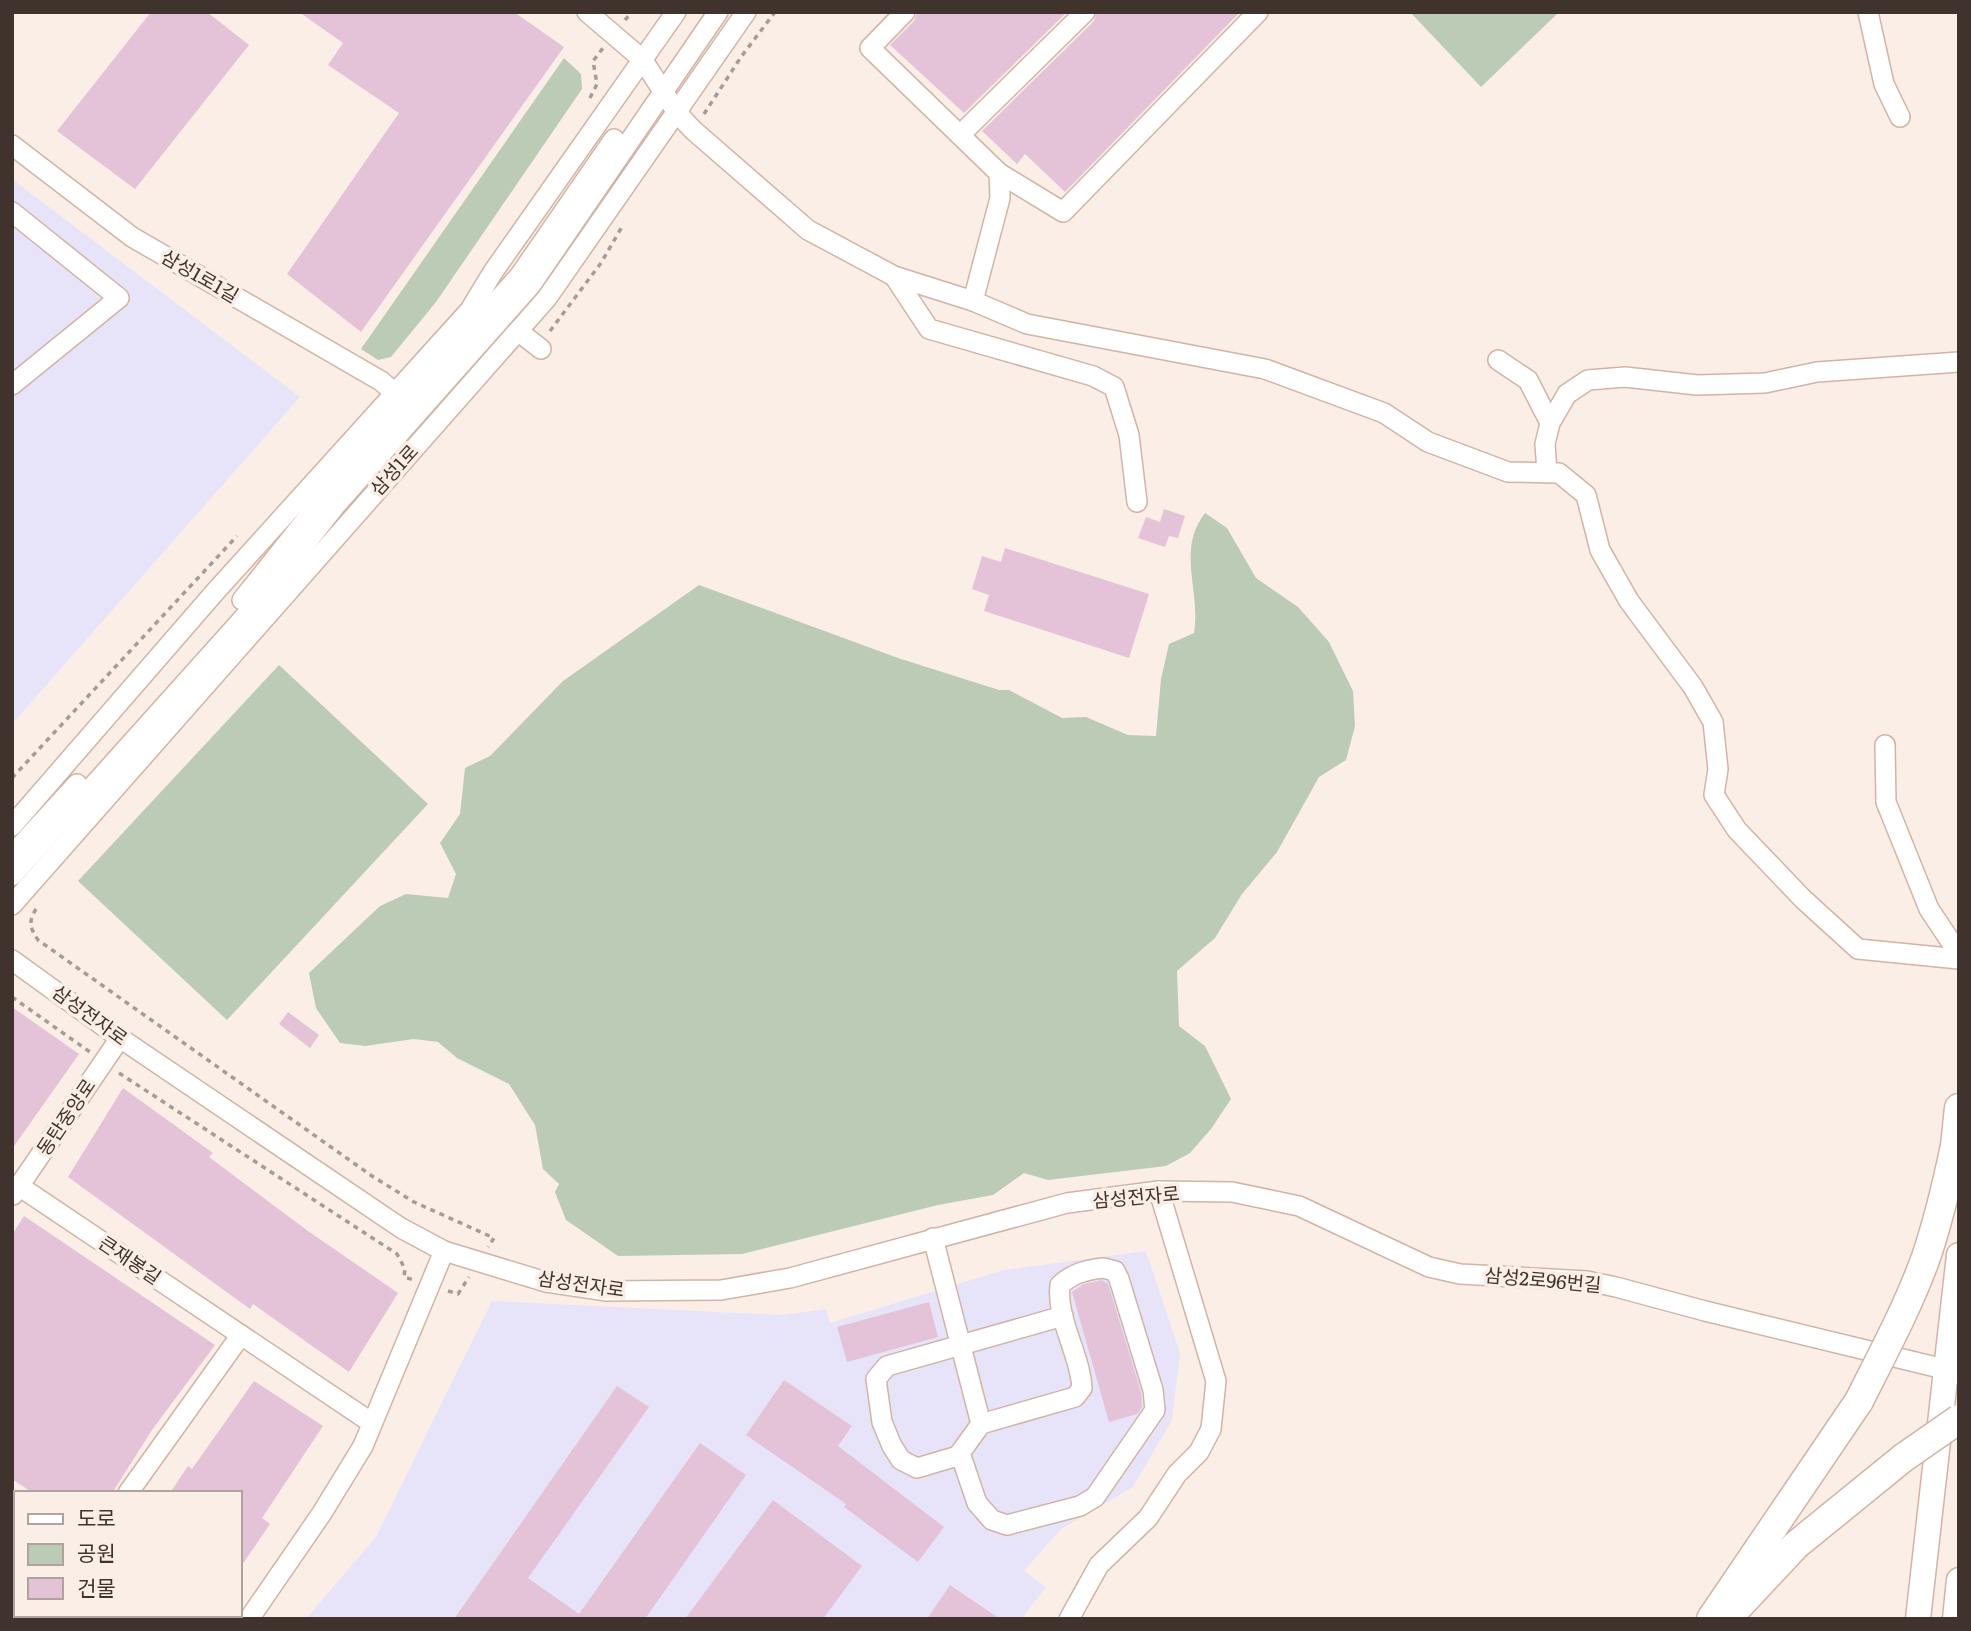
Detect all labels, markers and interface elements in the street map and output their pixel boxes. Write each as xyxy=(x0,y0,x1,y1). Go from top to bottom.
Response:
street label: 삼성1로1길 xyxy=(157,242,244,309)
street label: 삼성1로 xyxy=(363,438,424,501)
street label: 삼성전자로 xyxy=(47,977,134,1051)
street label: 동탄중앙로 xyxy=(29,1072,101,1161)
street label: 삼성전자로 xyxy=(1091,1178,1181,1214)
street label: 큰재봉길 xyxy=(94,1228,167,1290)
street label: 삼성2로96번길 xyxy=(1483,1260,1603,1298)
street label: 삼성전자로 xyxy=(536,1263,626,1303)
legend xyxy=(14,1491,242,1617)
text: 도로 xyxy=(77,1501,116,1532)
text: 공원 xyxy=(77,1536,116,1567)
text: 건물 xyxy=(77,1571,116,1602)

